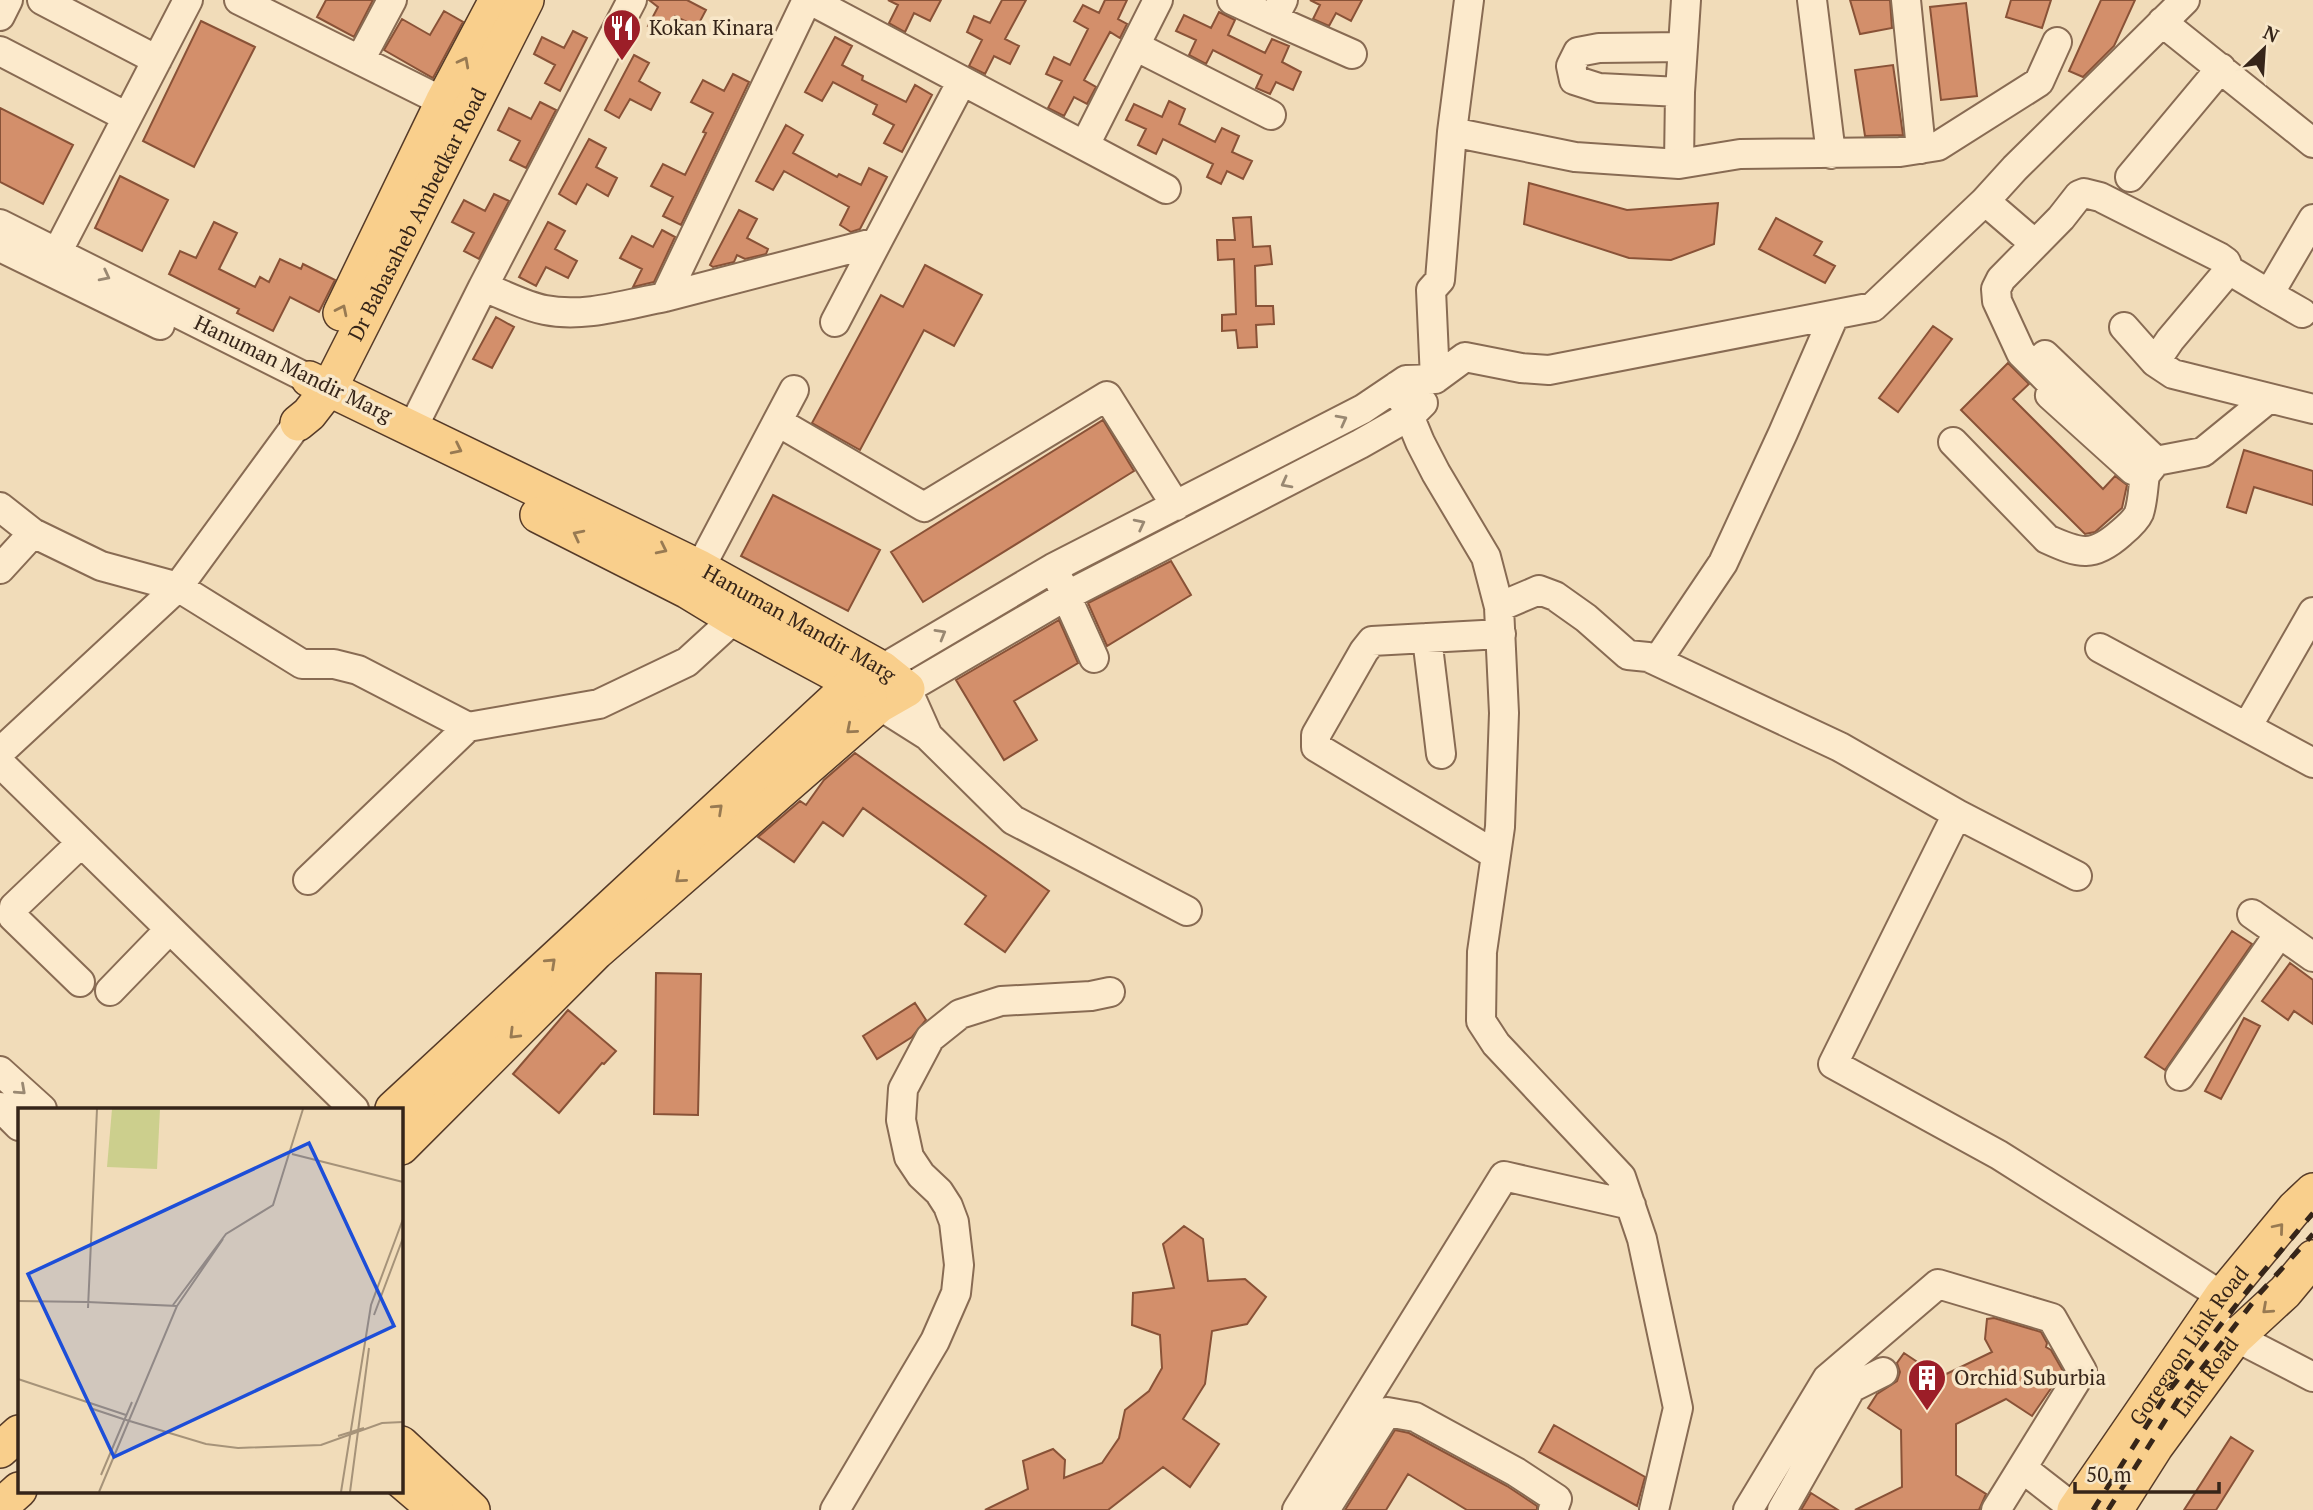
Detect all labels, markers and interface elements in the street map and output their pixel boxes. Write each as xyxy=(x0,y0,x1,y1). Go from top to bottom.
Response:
restaurant icon: Kokan Kinara xyxy=(601,7,643,62)
place label: Kokan Kinara xyxy=(649,13,774,41)
north arrow xyxy=(2229,14,2299,84)
text: N xyxy=(2260,19,2284,48)
one-way arrow xyxy=(456,57,470,69)
street label: Dr Babasaheb Ambedkar Road xyxy=(341,82,492,345)
one-way arrow xyxy=(98,267,110,281)
one-way arrow xyxy=(334,305,348,317)
street label: Hanuman Mandir Marg xyxy=(190,308,398,429)
one-way arrow xyxy=(1335,414,1347,428)
one-way arrow xyxy=(450,441,462,455)
one-way arrow xyxy=(1281,475,1294,488)
one-way arrow xyxy=(1133,519,1145,533)
one-way arrow xyxy=(573,530,585,544)
one-way arrow xyxy=(655,541,667,555)
street label: Hanuman Mandir Marg xyxy=(698,557,903,689)
one-way arrow xyxy=(933,630,946,643)
one-way arrow xyxy=(847,721,860,733)
one-way arrow xyxy=(710,804,723,817)
one-way arrow xyxy=(675,870,688,882)
one-way arrow xyxy=(543,959,556,971)
one-way arrow xyxy=(509,1025,522,1038)
one-way arrow xyxy=(13,1082,26,1095)
inset map xyxy=(18,1108,402,1492)
one-way arrow xyxy=(2271,1223,2283,1236)
street label: Goregaon Link Road xyxy=(2124,1263,2256,1431)
one-way arrow xyxy=(2262,1300,2275,1313)
street label: Link Road xyxy=(2168,1333,2244,1423)
building icon: Orchid Suburbia xyxy=(1906,1357,1948,1412)
place label: Orchid Suburbia xyxy=(1954,1363,2106,1391)
scale bar xyxy=(2075,1450,2218,1494)
text: 50 m xyxy=(2086,1460,2132,1488)

